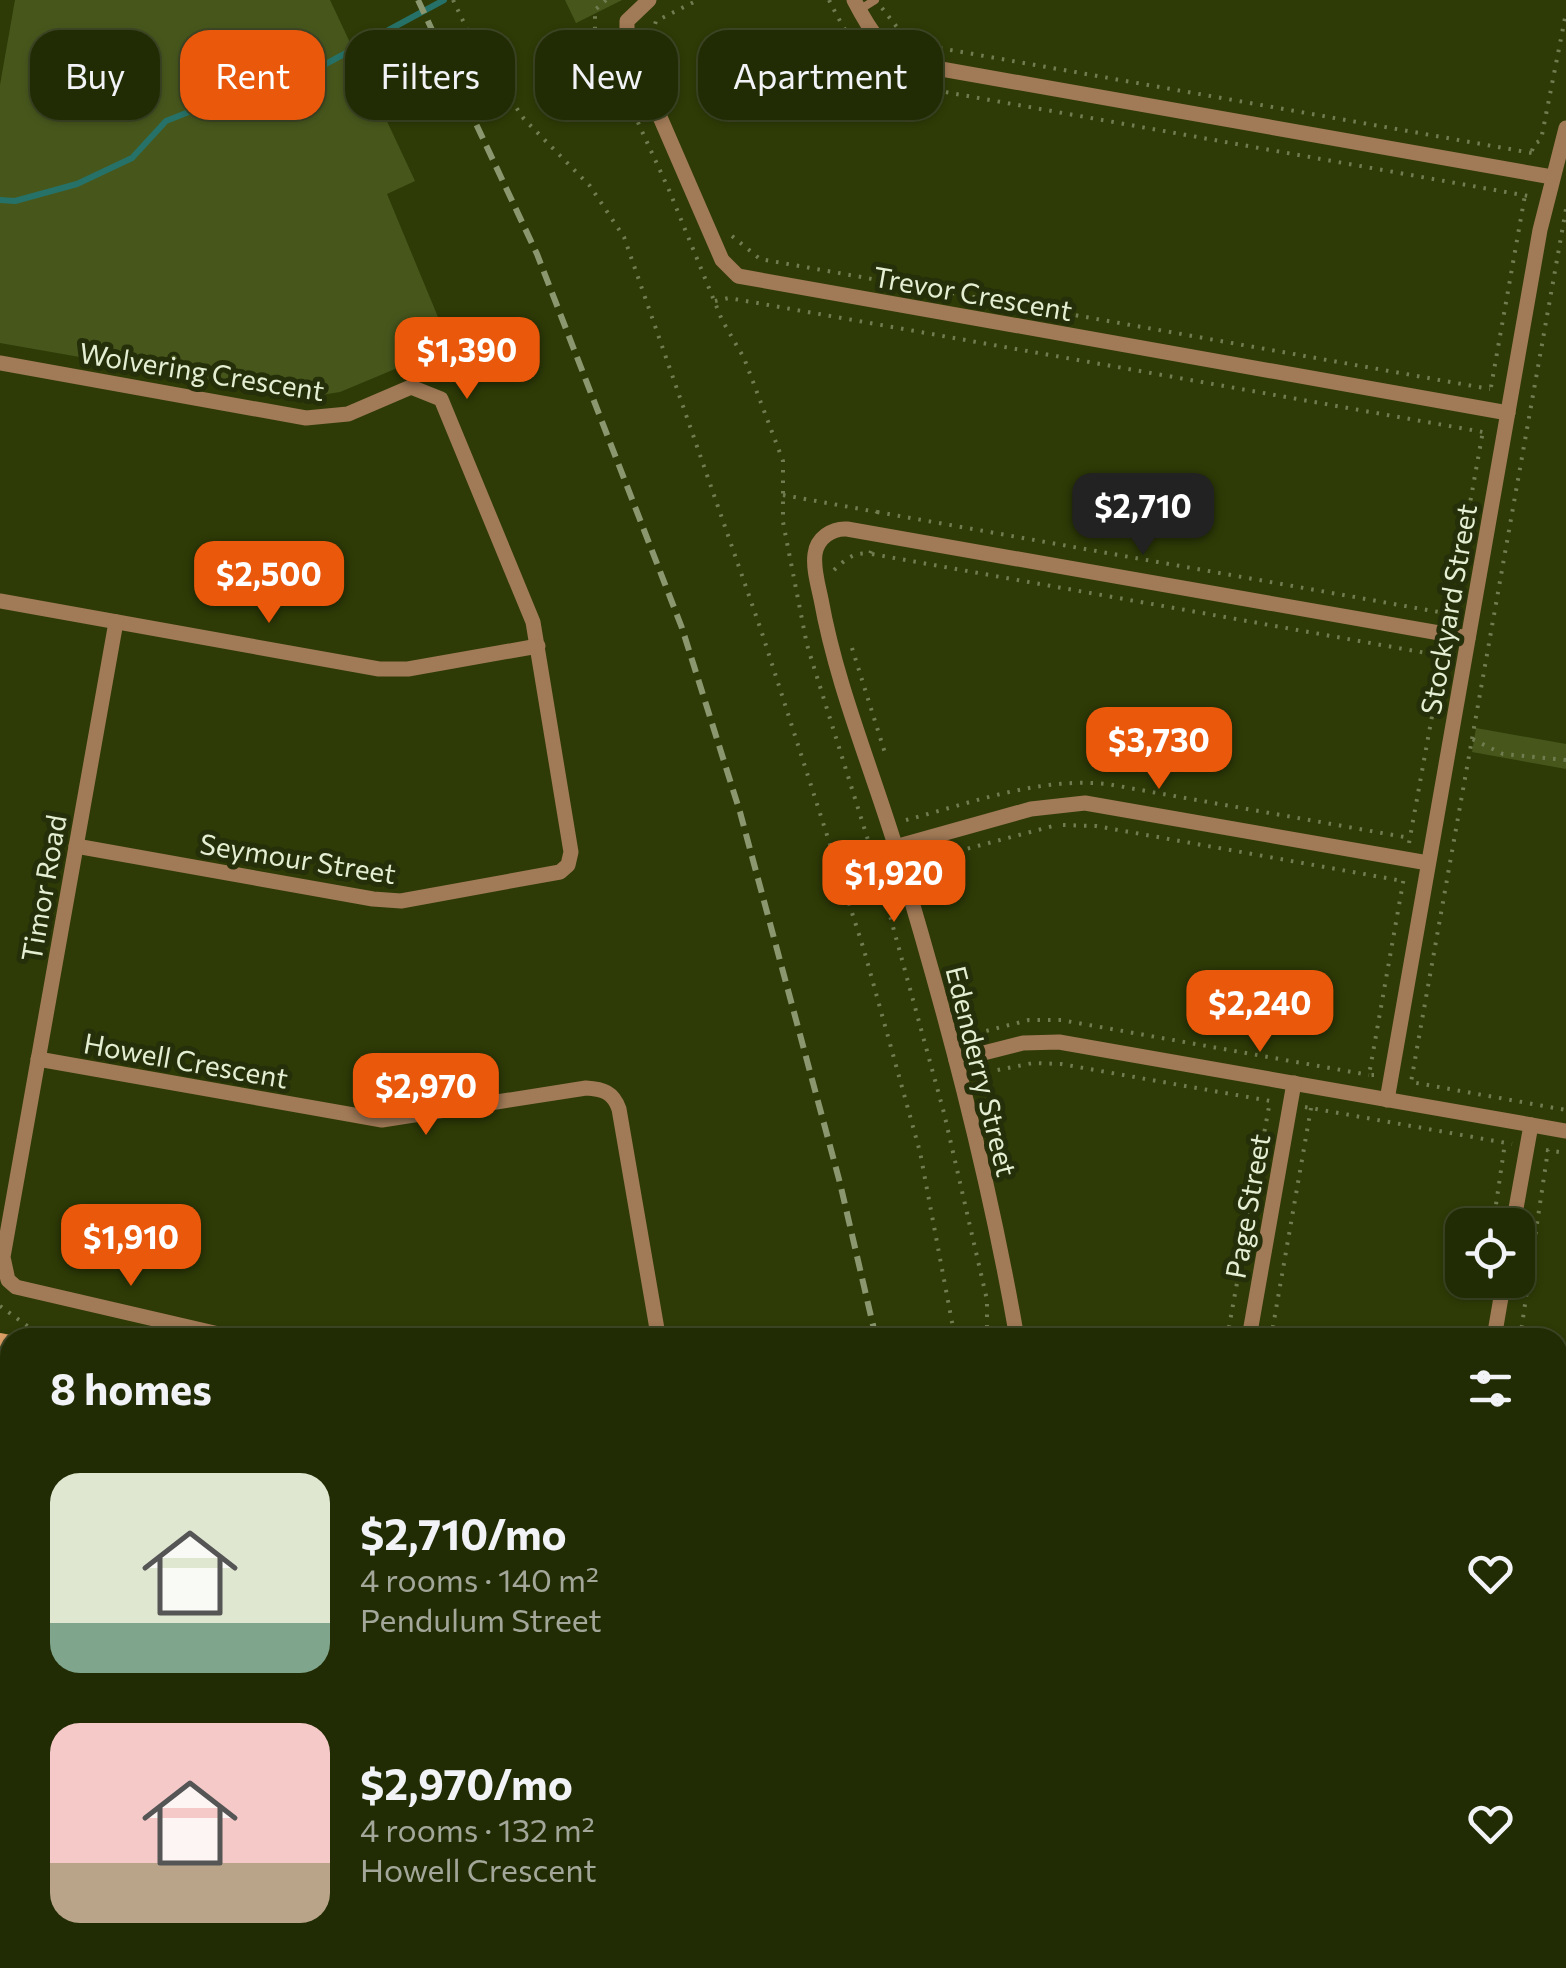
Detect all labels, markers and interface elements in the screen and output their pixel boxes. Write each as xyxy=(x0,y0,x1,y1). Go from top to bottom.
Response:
chip: Buy xyxy=(30,30,160,120)
chip: Rent xyxy=(180,30,325,120)
chip: Filters xyxy=(345,30,515,120)
chip: New xyxy=(535,30,678,120)
chip: Apartment xyxy=(698,30,943,120)
street label: Trevor Crescent xyxy=(871,259,1075,327)
pin: $1,390 xyxy=(386,317,548,402)
text: $1,390 xyxy=(417,329,517,369)
street label: Wolvering Crescent xyxy=(77,335,327,407)
pin: $2,710 xyxy=(1062,473,1224,558)
text: $2,710 xyxy=(1094,485,1192,525)
street label: Stockyard Street xyxy=(1413,501,1483,717)
pin: $2,500 xyxy=(188,541,350,626)
text: $2,500 xyxy=(216,553,322,593)
pin: $3,730 xyxy=(1078,707,1240,792)
text: $3,730 xyxy=(1108,719,1210,759)
street label: Timor Road xyxy=(13,812,73,964)
street label: Seymour Street xyxy=(198,826,398,890)
pin: $1,920 xyxy=(813,840,975,925)
text: $1,920 xyxy=(844,852,944,892)
street label: Edenderry Street xyxy=(939,962,1025,1180)
pin: $2,240 xyxy=(1179,970,1341,1055)
text: $2,240 xyxy=(1208,982,1312,1022)
street label: Howell Crescent xyxy=(81,1025,291,1095)
pin: $2,970 xyxy=(345,1053,507,1138)
text: $2,970 xyxy=(375,1065,477,1105)
street label: Page Street xyxy=(1218,1131,1276,1281)
pin: $1,910 xyxy=(50,1204,212,1289)
map controls xyxy=(1445,1208,1535,1298)
button: locate xyxy=(1445,1208,1535,1298)
text: $1,910 xyxy=(83,1216,179,1256)
icon: filters xyxy=(1463,1361,1518,1416)
text: 8 homes xyxy=(50,1362,212,1414)
text: $2,710/mo xyxy=(360,1507,567,1559)
icon: home xyxy=(130,1513,250,1633)
icon: heart xyxy=(1463,1546,1518,1601)
text: 4 rooms · 140 m² xyxy=(360,1559,599,1599)
text: Pendulum Street xyxy=(360,1599,602,1639)
text: $2,970/mo xyxy=(360,1757,573,1809)
icon: home xyxy=(130,1763,250,1883)
icon: heart xyxy=(1463,1796,1518,1851)
text: 4 rooms · 132 m² xyxy=(360,1809,595,1849)
text: Howell Crescent xyxy=(360,1849,597,1889)

